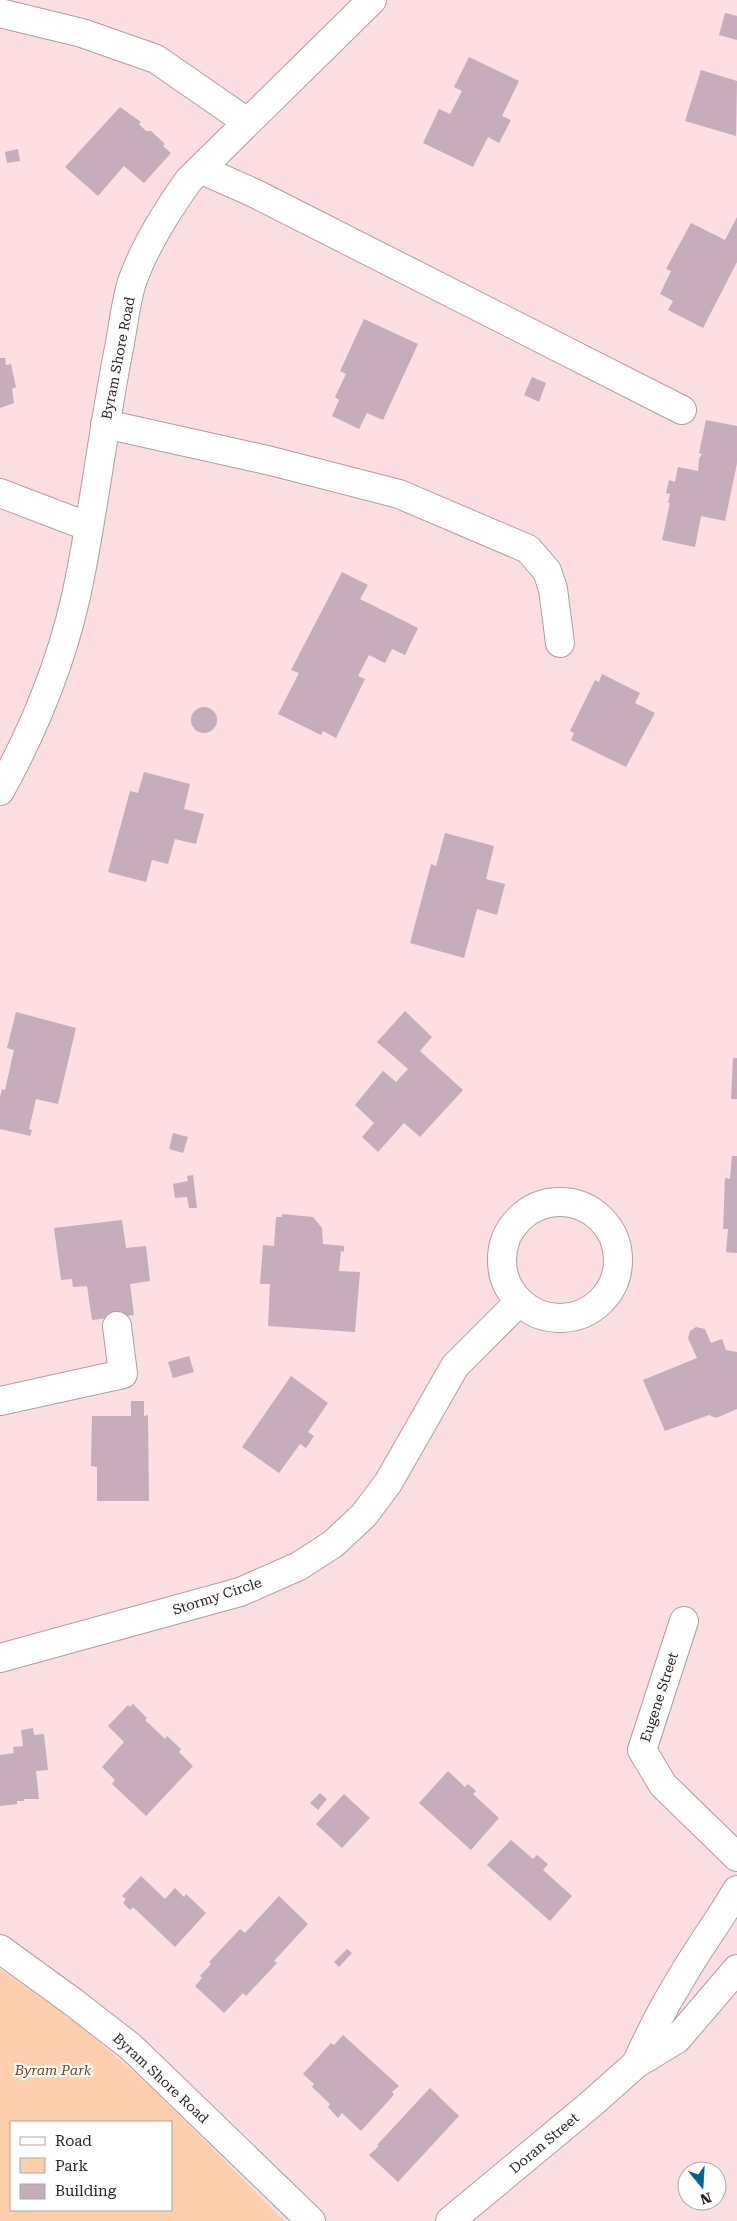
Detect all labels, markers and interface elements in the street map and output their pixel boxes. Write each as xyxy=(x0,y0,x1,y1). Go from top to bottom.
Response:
street label: Byram Shore Road xyxy=(98,295,138,421)
street label: Stormy Circle xyxy=(170,1574,264,1618)
street label: Eugene Street xyxy=(637,1650,681,1744)
street label: Byram Shore Road xyxy=(110,2030,212,2126)
park label: Byram Park xyxy=(14,2062,92,2078)
street label: Doran Street xyxy=(506,2109,582,2177)
legend xyxy=(10,2121,172,2211)
text: Road xyxy=(55,2132,92,2150)
text: Park xyxy=(55,2157,89,2175)
north arrow xyxy=(677,2161,727,2211)
text: Building xyxy=(55,2182,117,2200)
text: N xyxy=(698,2189,714,2208)

